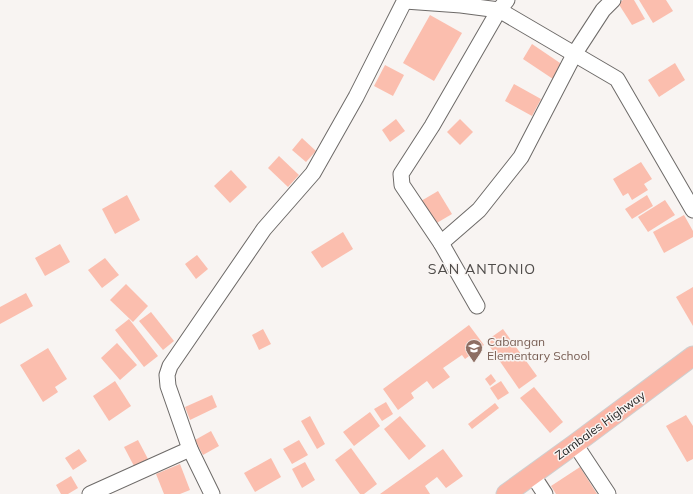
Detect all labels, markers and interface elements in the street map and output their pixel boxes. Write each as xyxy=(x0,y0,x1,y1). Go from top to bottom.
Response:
district label: SAN ANTONIO xyxy=(428,260,536,278)
place label: Cabangan Elementary School xyxy=(487,334,590,363)
school or university icon: Cabangan Elementary School xyxy=(464,338,484,363)
street label: Zambales Highway xyxy=(552,387,648,463)

